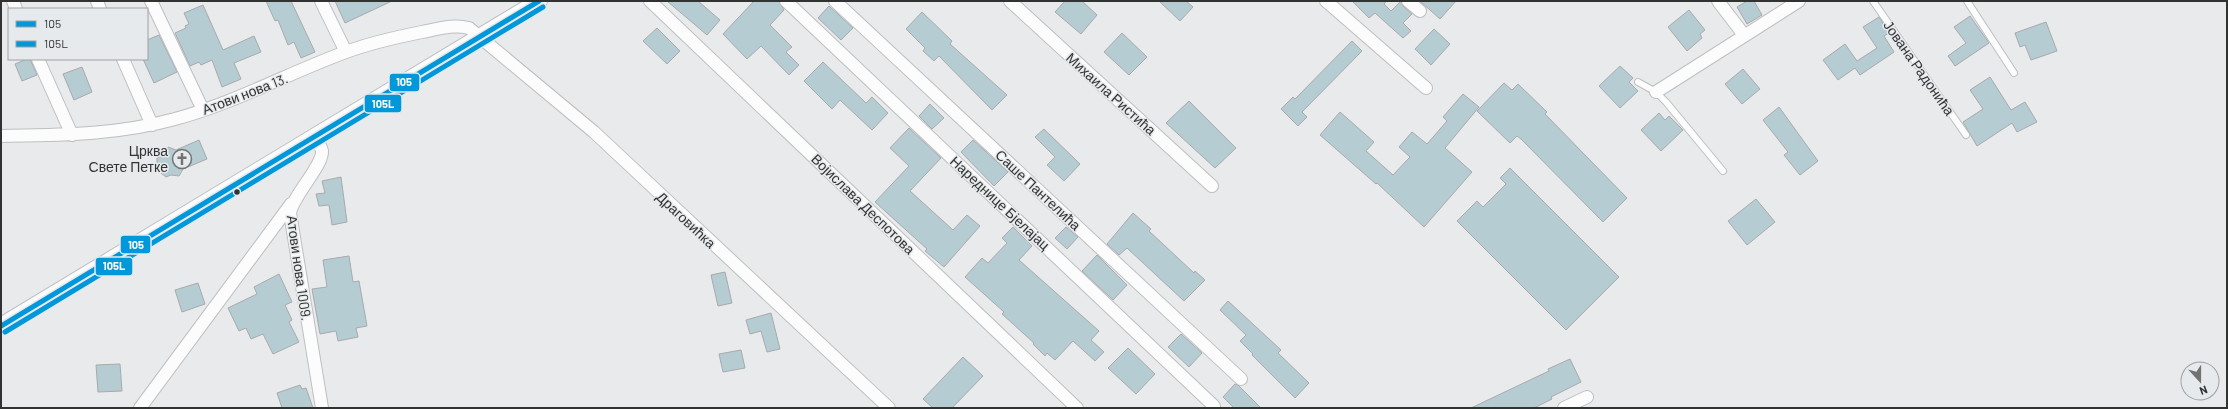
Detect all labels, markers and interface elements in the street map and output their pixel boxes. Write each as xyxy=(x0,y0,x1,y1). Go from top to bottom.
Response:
legend xyxy=(8,8,148,60)
text: 105 xyxy=(44,16,61,30)
street label: Јована Радонића xyxy=(1880,17,1959,119)
text: 105L xyxy=(44,36,68,50)
street label: Михаила Ристића xyxy=(1063,49,1160,138)
street label: Атови нова 13. xyxy=(200,69,290,118)
line badge: 105 xyxy=(389,73,420,92)
text: 105 xyxy=(396,75,412,88)
line badge: 105L xyxy=(364,94,402,113)
text: 105L xyxy=(372,97,394,110)
place label: Црква Свете Петке xyxy=(89,142,168,175)
street label: Саше Пантелића xyxy=(992,146,1085,234)
church icon: Црква Свете Петке xyxy=(171,148,193,170)
street label: Војислава Деспотова xyxy=(808,150,919,258)
street label: Нареднице Бјелајац xyxy=(947,152,1054,253)
unlabelled marker xyxy=(232,187,242,197)
street label: Драговићка xyxy=(653,188,720,252)
street label: Атови нова 1009. xyxy=(284,214,315,322)
line badge: 105 xyxy=(120,235,151,254)
text: 105 xyxy=(128,238,144,251)
line badge: 105L xyxy=(95,257,133,276)
text: 105L xyxy=(103,259,125,272)
north arrow xyxy=(2180,361,2220,401)
text: N xyxy=(2198,383,2210,398)

